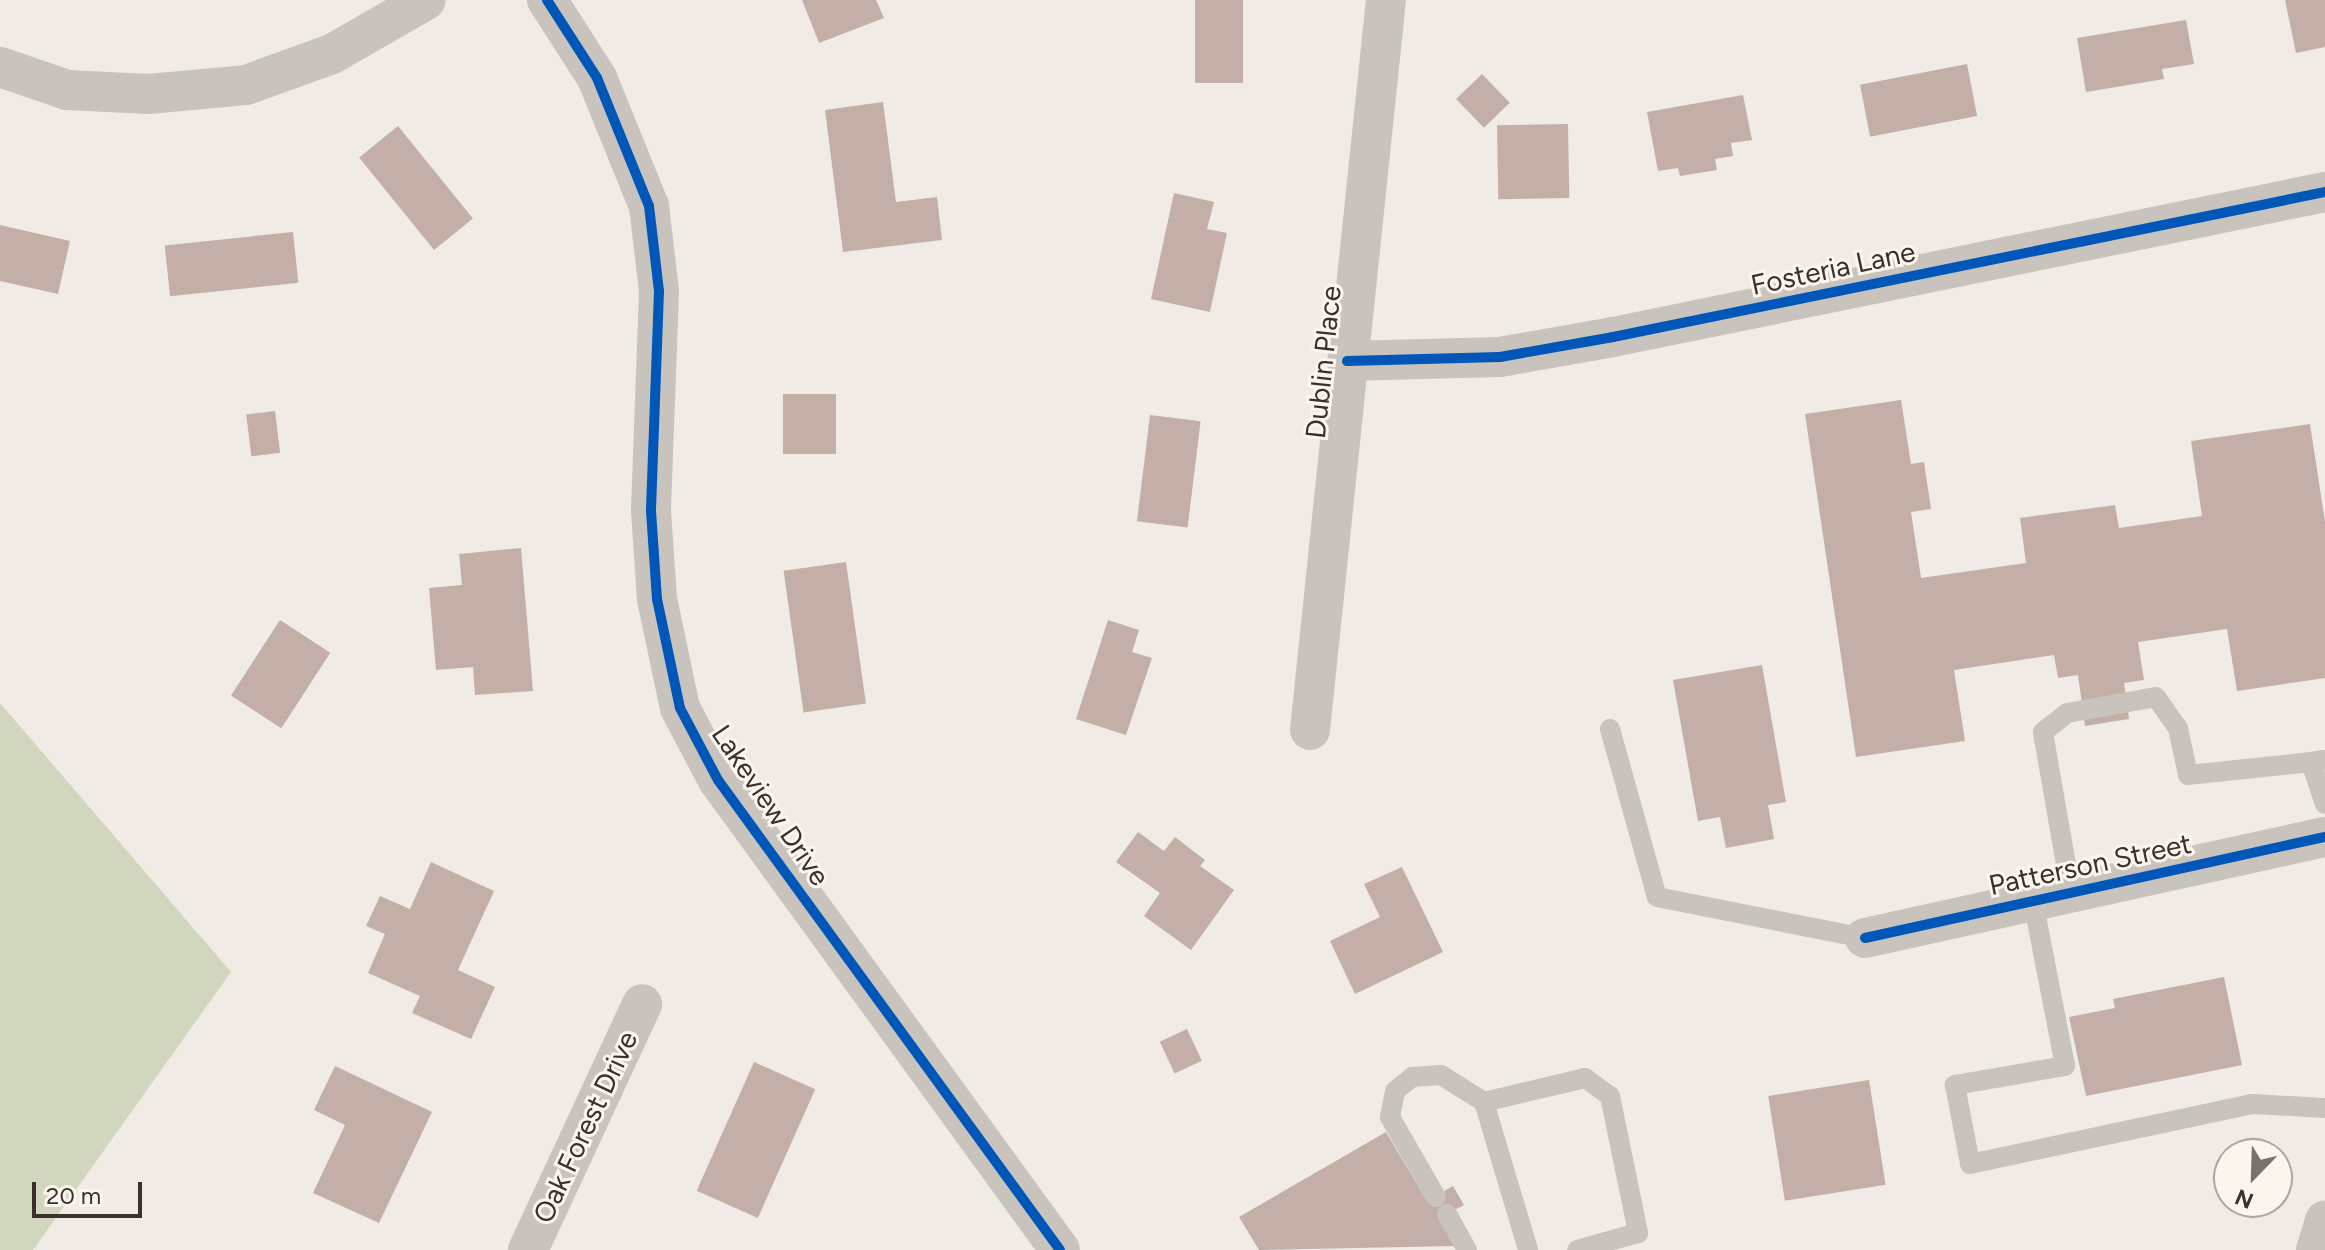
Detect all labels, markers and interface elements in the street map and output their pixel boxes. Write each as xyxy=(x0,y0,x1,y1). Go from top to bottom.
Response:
street label: Fosteria Lane xyxy=(1748,234,1918,302)
street label: Dublin Place xyxy=(1298,284,1348,440)
street label: Lakeview Drive xyxy=(705,718,837,892)
street label: Patterson Street xyxy=(1986,826,2194,902)
street label: Oak Forest Drive xyxy=(526,1026,644,1228)
north arrow xyxy=(2213,1138,2293,1218)
scale bar xyxy=(36,1166,146,1216)
text: 20 m xyxy=(46,1181,101,1210)
text: N xyxy=(2231,1183,2257,1214)

